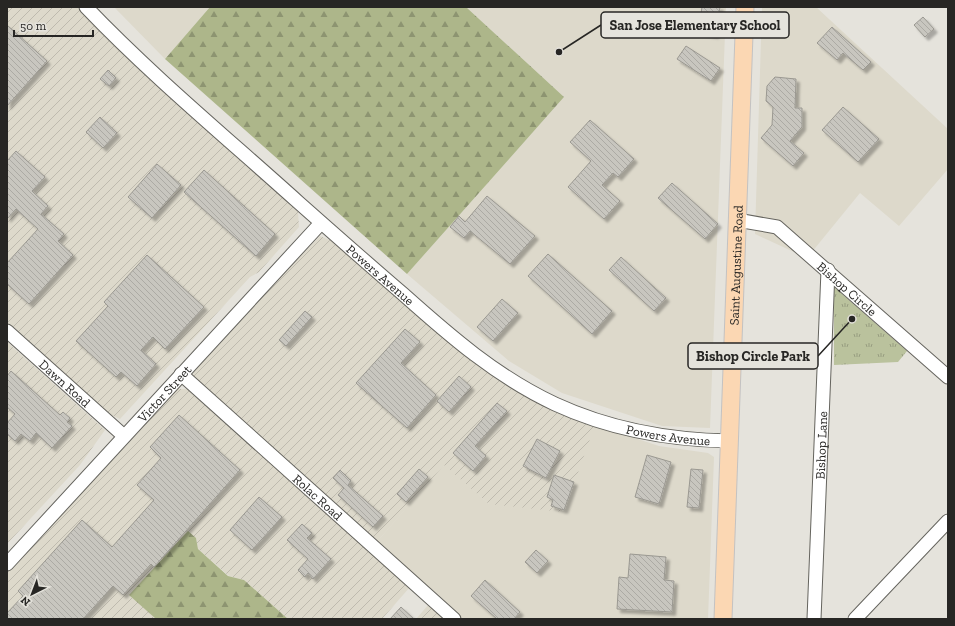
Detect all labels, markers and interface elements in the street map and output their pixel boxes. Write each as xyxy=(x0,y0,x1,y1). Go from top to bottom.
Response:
scale bar xyxy=(14,12,93,38)
callout: San Jose Elementary School xyxy=(601,12,789,38)
text: San Jose Elementary School xyxy=(609,17,781,34)
text: 50 m xyxy=(20,19,47,33)
street label: Saint Augustine Road xyxy=(727,205,746,326)
street label: Powers Avenue xyxy=(343,241,417,308)
street label: Bishop Circle xyxy=(814,259,880,319)
callout: Bishop Circle Park xyxy=(688,343,818,369)
text: Bishop Circle Park xyxy=(696,348,810,365)
street label: Dawn Road xyxy=(36,357,93,410)
street label: Victor Street xyxy=(134,362,194,426)
street label: Bishop Lane xyxy=(813,411,830,480)
street label: Powers Avenue xyxy=(625,422,711,448)
street label: Rolac Road xyxy=(290,471,345,523)
north arrow xyxy=(12,574,52,614)
text: N xyxy=(18,593,33,609)

